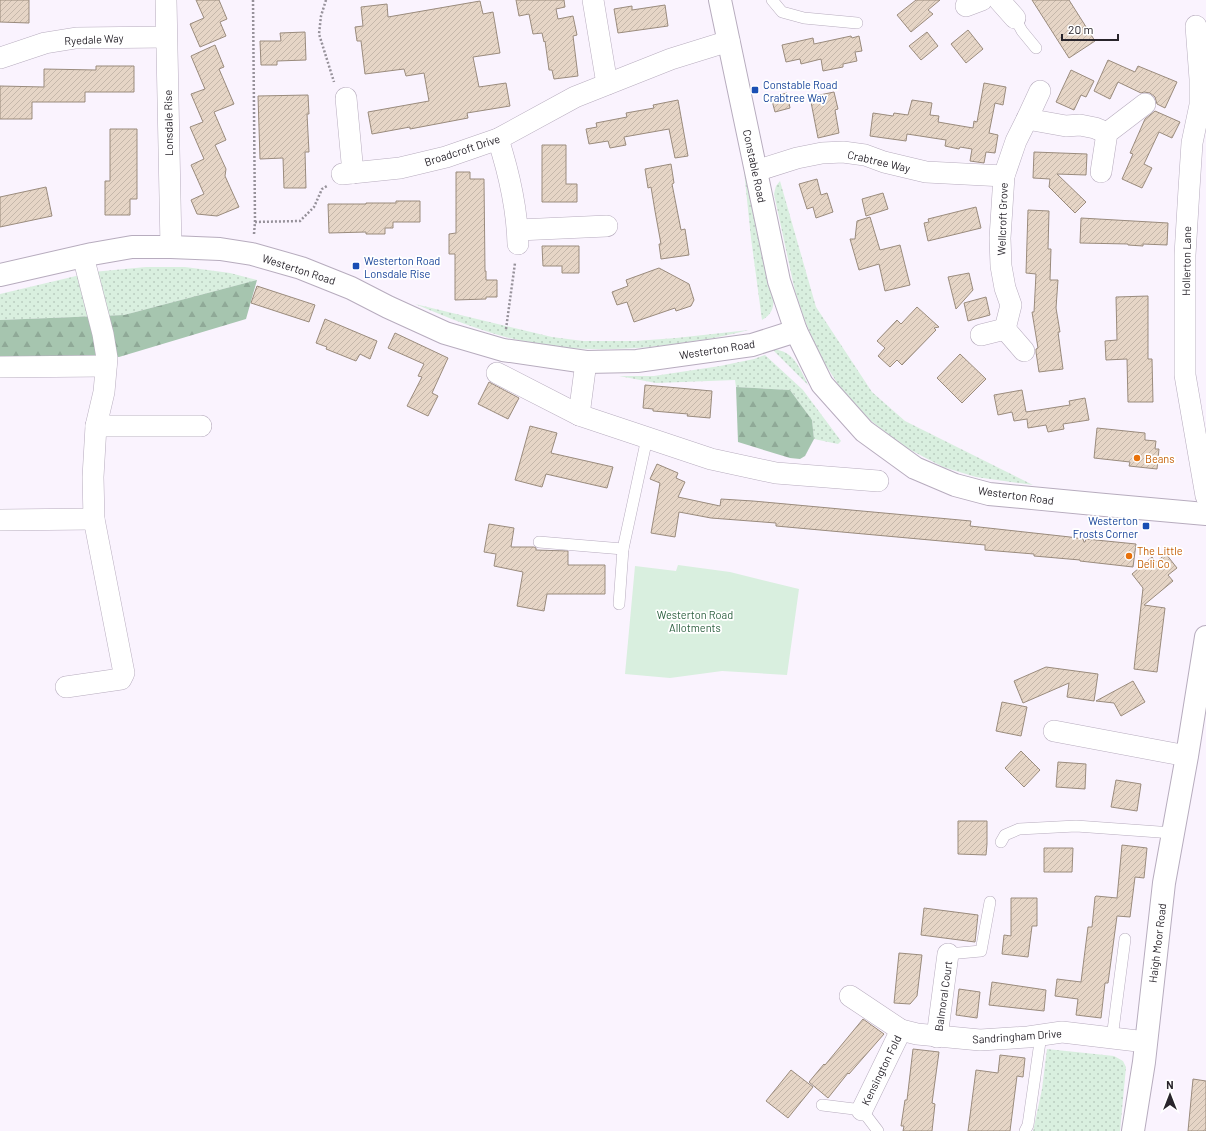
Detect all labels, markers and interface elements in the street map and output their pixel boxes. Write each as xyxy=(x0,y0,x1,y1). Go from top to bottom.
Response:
scale bar xyxy=(1062,16,1118,42)
text: 20 m xyxy=(1068,22,1094,36)
street label: Ryedale Way xyxy=(64,31,124,47)
place label: Constable Road Crabtree Way xyxy=(763,78,837,104)
marker: Constable Road Crabtree Way xyxy=(750,85,760,95)
street label: Lonsdale Rise xyxy=(161,90,175,156)
street label: Constable Road xyxy=(741,128,769,204)
street label: Broadcroft Drive xyxy=(423,132,502,168)
street label: Crabtree Way xyxy=(846,147,912,175)
street label: Wellcroft Grove xyxy=(994,182,1010,256)
street label: Hollerton Lane xyxy=(1179,226,1193,296)
street label: Westerton Road xyxy=(261,251,337,287)
place label: Westerton Road Lonsdale Rise xyxy=(364,254,440,280)
marker: Westerton Road Lonsdale Rise xyxy=(351,261,361,271)
street label: Westerton Road xyxy=(678,337,756,361)
place label: Beans xyxy=(1145,452,1175,465)
marker: Beans xyxy=(1132,453,1142,463)
street label: Westerton Road xyxy=(977,483,1055,507)
place label: Westerton Frosts Corner xyxy=(1073,514,1138,540)
marker: Westerton Frosts Corner xyxy=(1141,521,1151,531)
place label: The Little Deli Co xyxy=(1137,544,1183,570)
marker: The Little Deli Co xyxy=(1124,551,1134,561)
park label: Westerton Road Allotments xyxy=(657,608,733,634)
street label: Haigh Moor Road xyxy=(1146,902,1168,984)
street label: Balmoral Court xyxy=(932,960,954,1032)
street label: Sandringham Drive xyxy=(972,1026,1062,1046)
street label: Kensington Fold xyxy=(858,1033,904,1107)
north arrow xyxy=(1150,1075,1190,1115)
text: N xyxy=(1166,1078,1174,1091)

